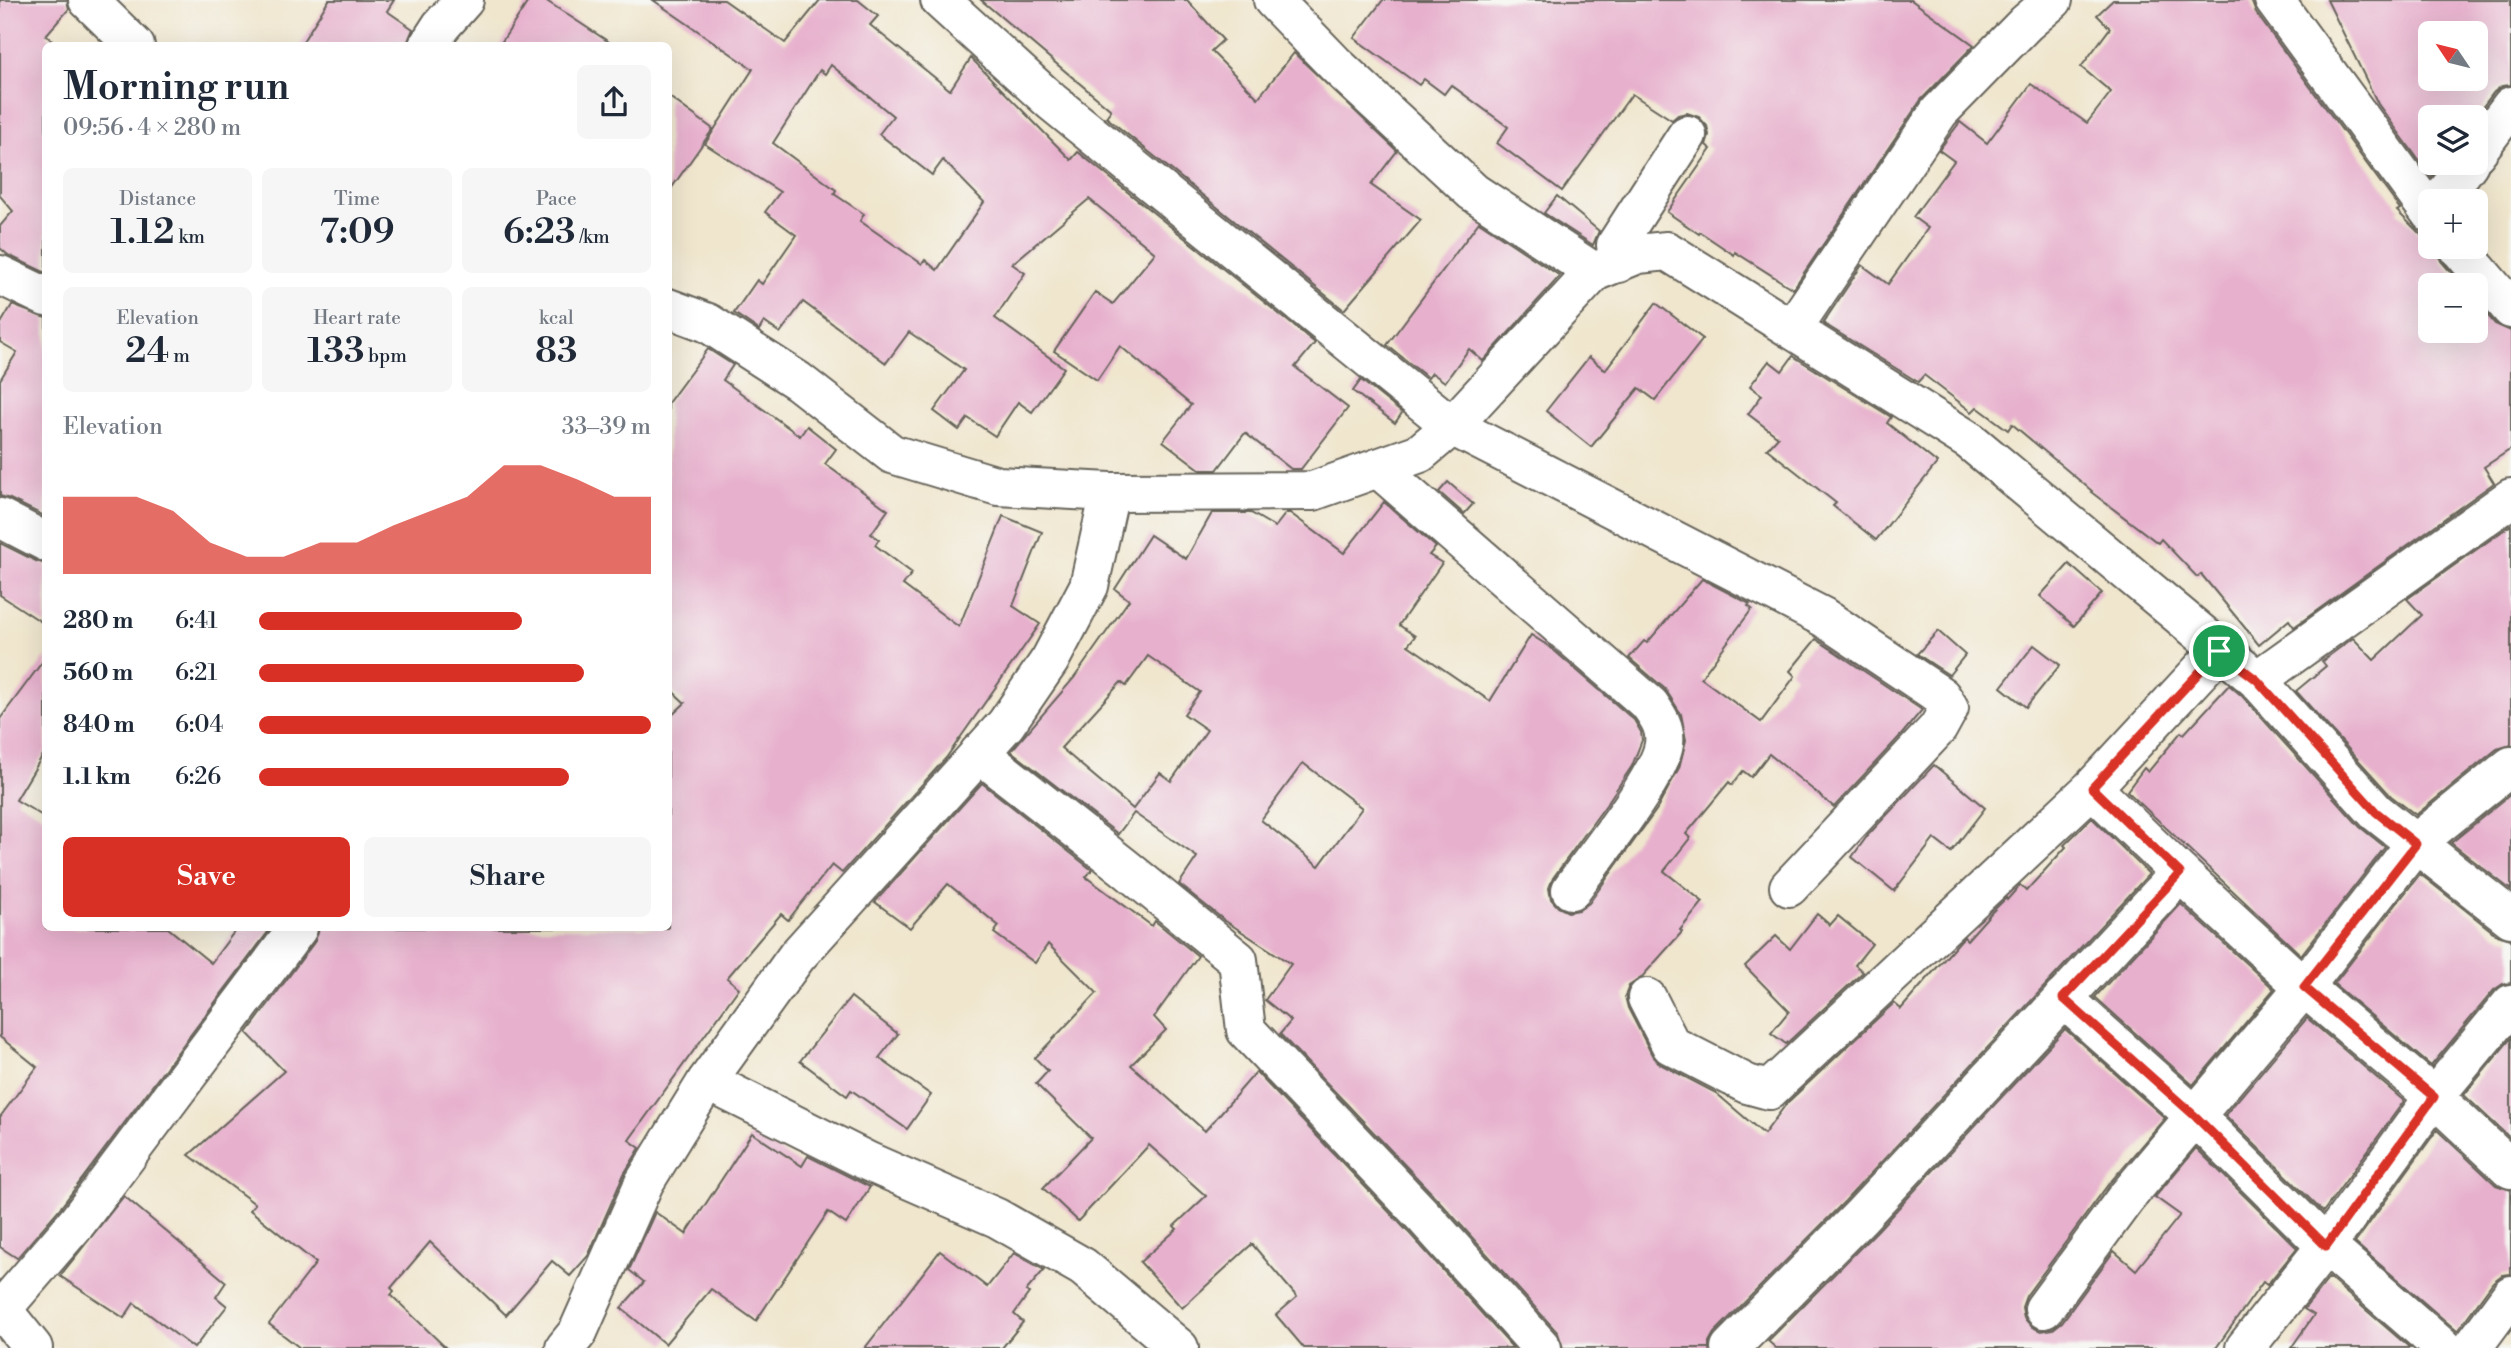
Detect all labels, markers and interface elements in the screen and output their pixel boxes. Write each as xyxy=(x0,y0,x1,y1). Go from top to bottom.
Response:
north arrow xyxy=(2418,21,2488,91)
map controls xyxy=(2418,21,2488,343)
text: Morning run xyxy=(63,64,289,111)
button: share xyxy=(577,65,651,139)
button: layers xyxy=(2418,105,2488,175)
text: 09:56 · 4 × 280 m xyxy=(63,114,241,142)
text: Distance xyxy=(119,187,196,211)
text: Time xyxy=(334,187,380,211)
text: Pace xyxy=(536,187,577,211)
button: + xyxy=(2418,189,2488,259)
text: 1.12 xyxy=(110,211,175,254)
text: 7:09 xyxy=(319,211,395,254)
text: 6:23 xyxy=(503,211,576,254)
text: km xyxy=(175,225,205,249)
text: /km xyxy=(576,225,610,249)
button: − xyxy=(2418,273,2488,343)
text: Elevation xyxy=(117,306,199,330)
text: Heart rate xyxy=(313,306,401,330)
text: kcal xyxy=(539,306,574,330)
text: 24 xyxy=(125,330,169,373)
text: 133 xyxy=(307,330,364,373)
text: 83 xyxy=(535,330,578,373)
text: m xyxy=(169,344,190,368)
text: bpm xyxy=(364,344,407,368)
text: Elevation xyxy=(63,413,163,441)
text: 33–39 m xyxy=(562,413,651,441)
text: 280 m xyxy=(63,607,133,635)
text: 6:41 xyxy=(175,607,218,635)
pin xyxy=(2189,621,2249,681)
icon: arrive xyxy=(2200,632,2238,670)
text: 560 m xyxy=(63,659,133,687)
text: 6:21 xyxy=(175,659,217,687)
text: 840 m xyxy=(63,711,135,739)
text: 6:04 xyxy=(175,711,223,739)
text: 1.1 km xyxy=(63,763,131,791)
text: 6:26 xyxy=(175,763,221,791)
button: Save xyxy=(63,837,350,917)
button: Share xyxy=(364,837,651,917)

